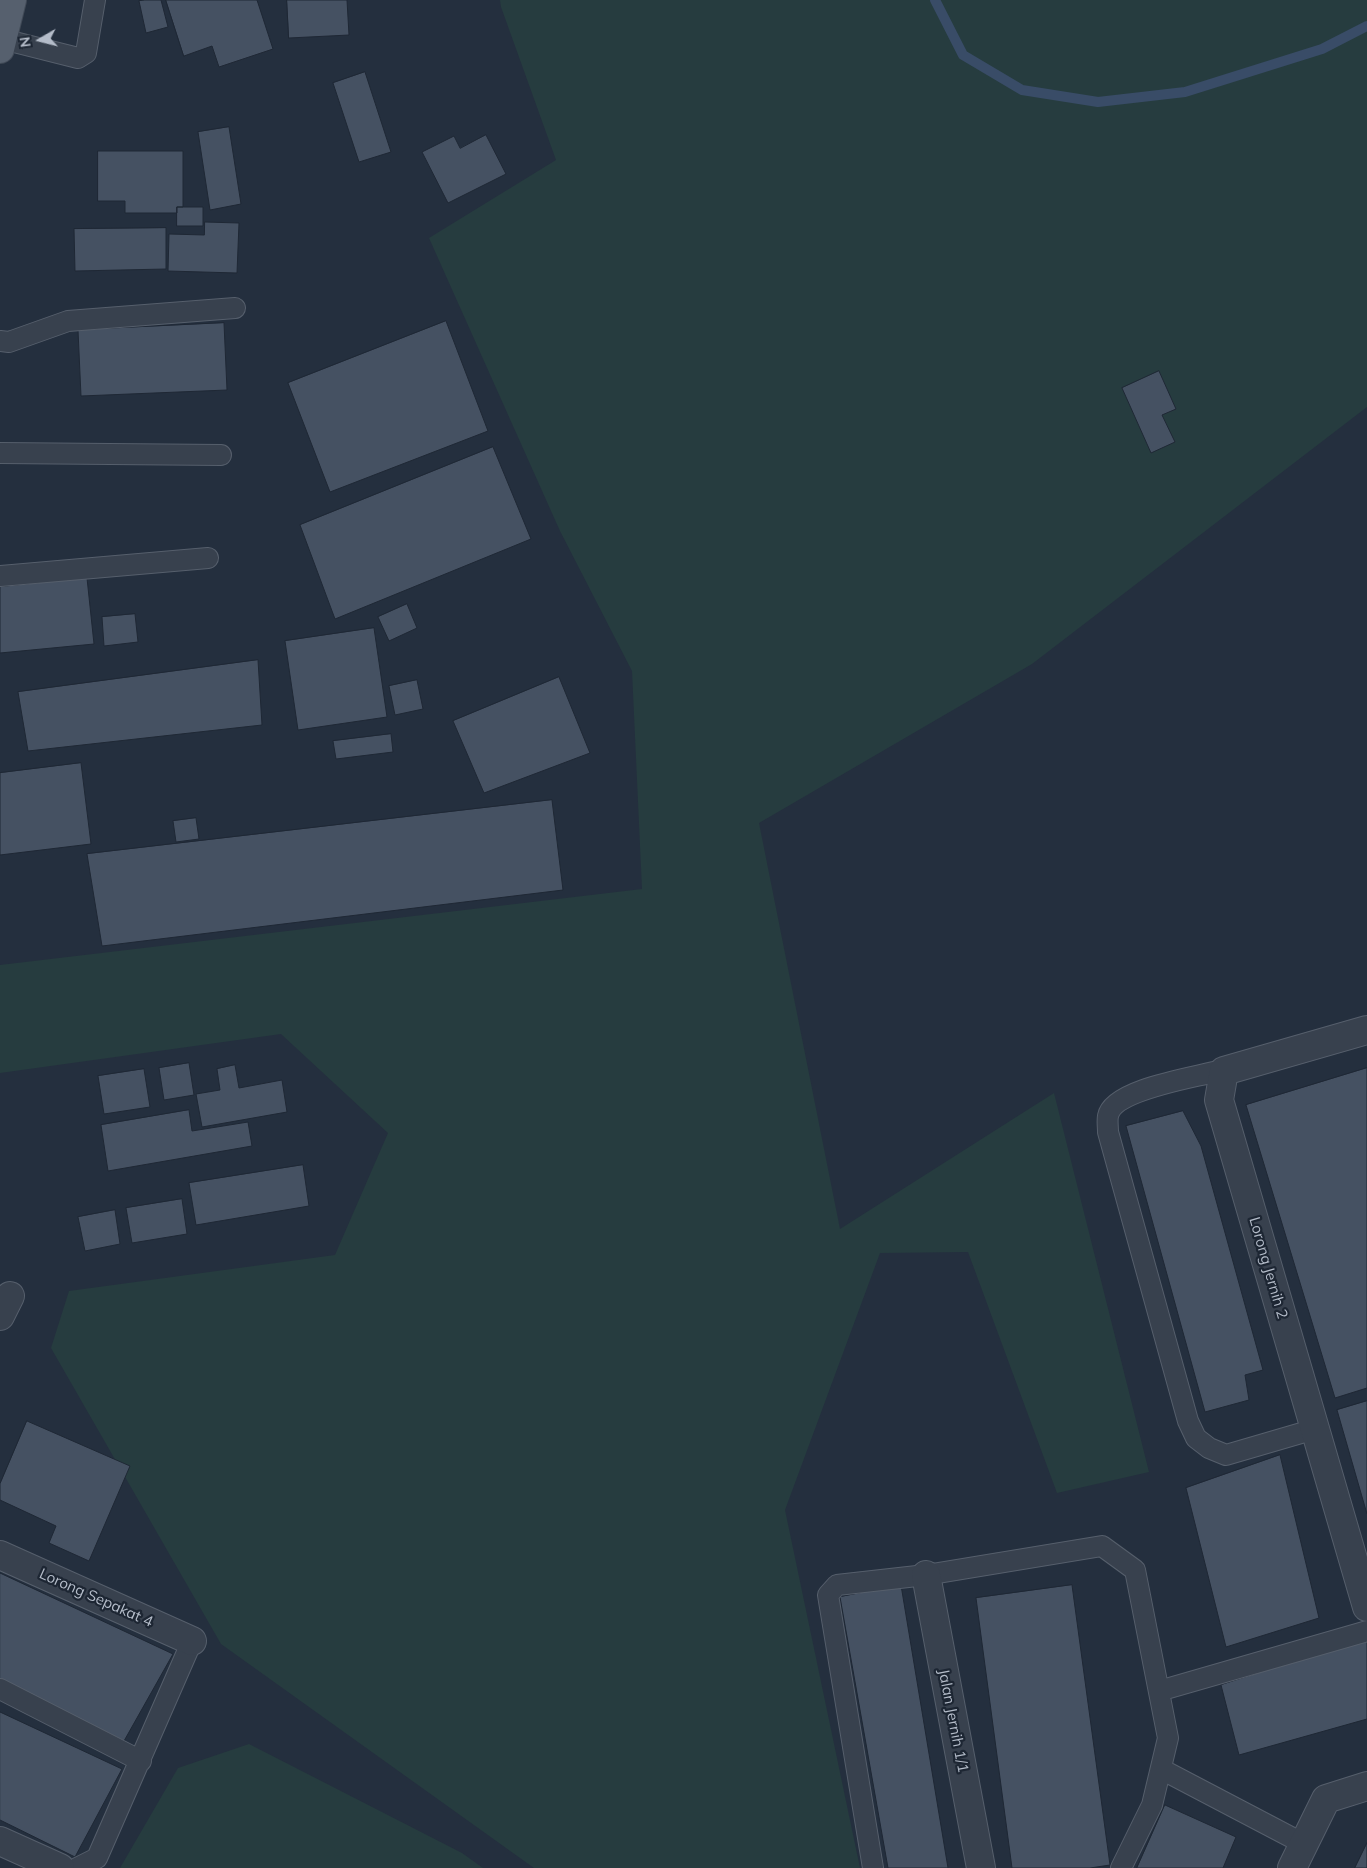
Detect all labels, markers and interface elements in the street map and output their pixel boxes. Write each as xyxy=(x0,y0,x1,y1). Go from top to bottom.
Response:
north arrow xyxy=(15,15,65,65)
text: N xyxy=(15,36,35,49)
street label: Lorong Jernih 2 xyxy=(1245,1215,1291,1321)
street label: Lorong Sepakat 4 xyxy=(36,1565,156,1631)
street label: Jalan Jernih 1/1 xyxy=(934,1668,972,1774)

